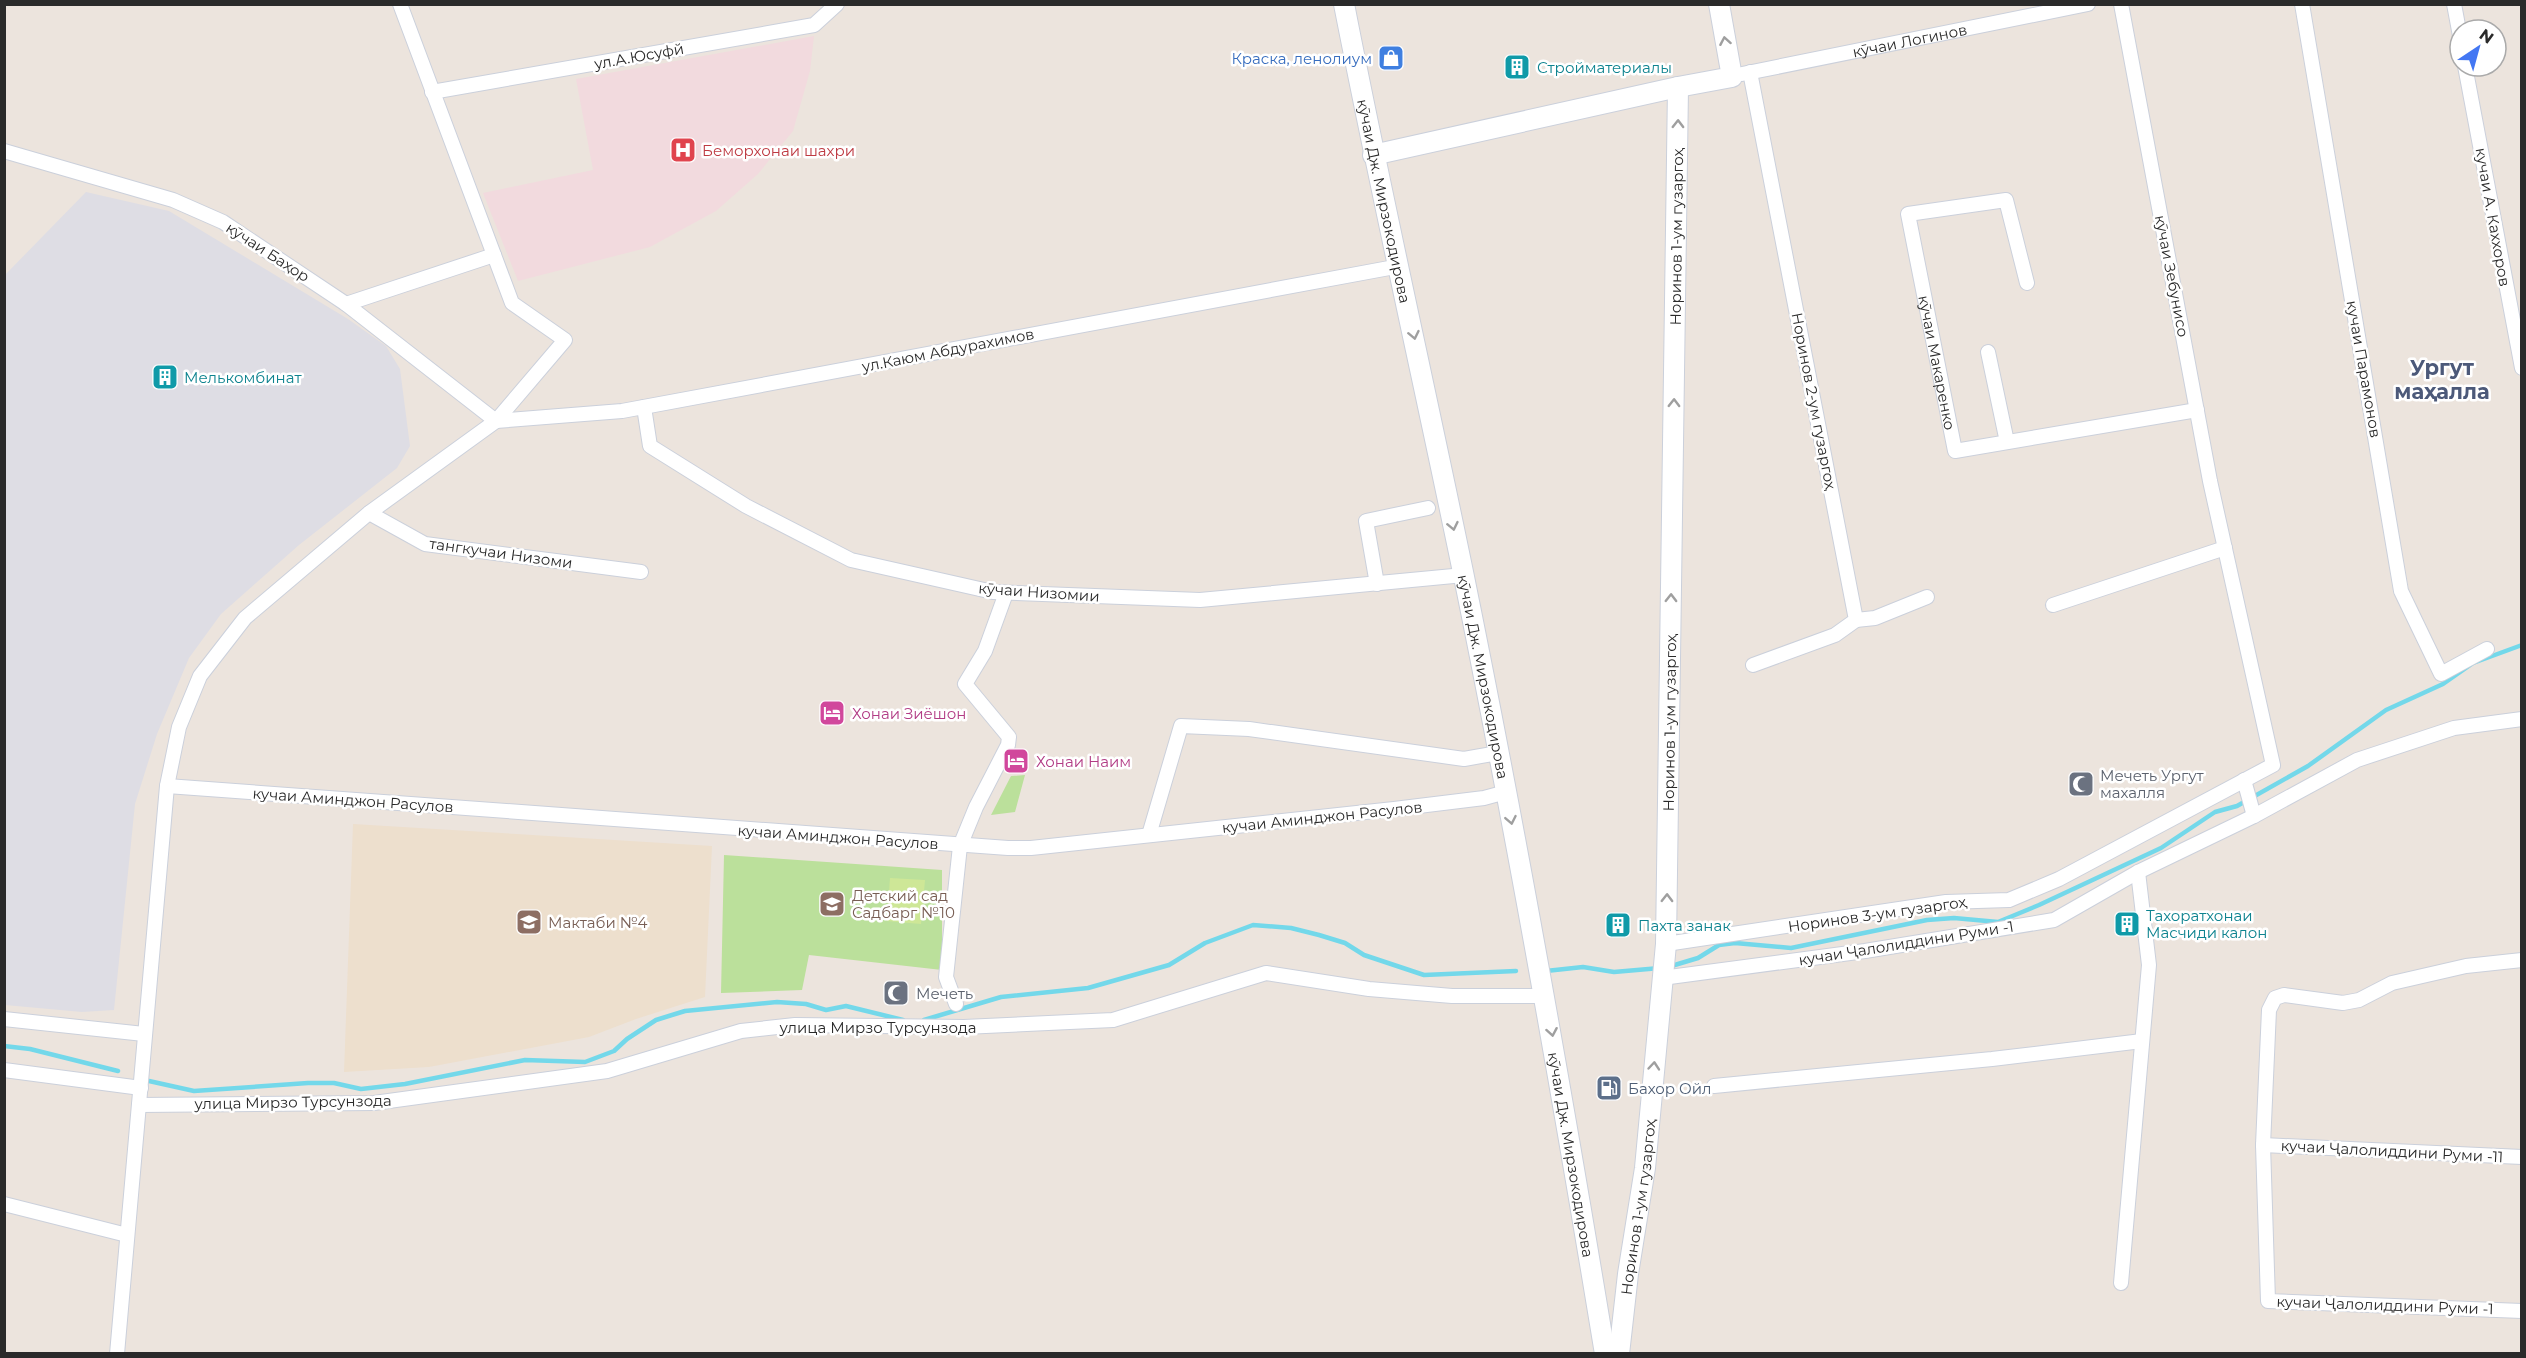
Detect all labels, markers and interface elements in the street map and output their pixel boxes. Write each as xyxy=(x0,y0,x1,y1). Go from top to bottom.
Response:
north arrow xyxy=(2448,18,2508,78)
street label: кӯчаи Логинов xyxy=(1851,19,1969,61)
text: N xyxy=(2476,25,2497,48)
one-way arrow xyxy=(1720,36,1732,45)
street label: ул.А.Юсуфй xyxy=(592,39,685,73)
shop icon: Краска, ленолиум xyxy=(1376,43,1406,73)
place label: Краска, ленолиум xyxy=(1231,49,1372,68)
building icon: Стройматериалы xyxy=(1502,52,1532,82)
place label: Стройматериалы xyxy=(1537,58,1672,77)
street label: кӯчаи Дж. Мирзокодирова xyxy=(1354,97,1415,305)
one-way arrow xyxy=(1671,120,1684,129)
hospital icon: Беморхонаи шахри xyxy=(668,135,698,165)
place label: Беморхонаи шахри xyxy=(702,141,855,160)
street label: кучаи А. Каххоров xyxy=(2471,146,2515,288)
street label: Норинов 1-ум гузаргоҳ xyxy=(1665,147,1687,326)
street label: кӯчаи Зебунисо xyxy=(2151,213,2193,339)
street label: кӯчаи Баҳор xyxy=(223,218,313,286)
street label: кӯчаи Макаренко xyxy=(1915,293,1960,432)
street label: кучаи Парамонов xyxy=(2343,299,2385,439)
street label: Норинов 2-ум гузаргоҳ xyxy=(1788,311,1841,492)
street label: ул.Каюм Абдурахимов xyxy=(859,324,1036,376)
one-way arrow xyxy=(1407,330,1420,340)
district label: Ургут маҳалла xyxy=(2394,355,2490,404)
building icon: Мелькомбинат xyxy=(150,362,180,392)
place label: Мелькомбинат xyxy=(184,368,302,387)
one-way arrow xyxy=(1667,399,1680,408)
one-way arrow xyxy=(1446,521,1459,531)
street label: тангкучаи Низоми xyxy=(428,534,574,572)
street label: кӯчаи Дж. Мирзокодирова xyxy=(1454,573,1513,781)
street label: кӯчаи Низомии xyxy=(978,578,1100,606)
one-way arrow xyxy=(1665,594,1677,603)
street label: Норинов 1-ум гузаргоҳ xyxy=(1658,633,1680,811)
hotel icon: Хонаи Зиёшон xyxy=(817,698,847,728)
place label: Хонаи Зиёшон xyxy=(852,704,966,723)
hotel icon: Хонаи Наим xyxy=(1001,746,1031,776)
place label: Хонаи Наим xyxy=(1036,752,1131,771)
place label: Мечеть Ургут махалля xyxy=(2100,766,2205,802)
mosque icon: Мечеть Ургут махалля xyxy=(2066,769,2096,799)
street label: кучаи Аминджон Расулов xyxy=(252,783,454,817)
street label: кучаи Аминджон Расулов xyxy=(1221,797,1423,837)
one-way arrow xyxy=(1504,815,1517,825)
street label: кучаи Аминджон Расулов xyxy=(737,820,939,854)
place label: Детский сад Садбарг №10 xyxy=(852,886,955,922)
school or university icon: Детский сад Садбарг №10 xyxy=(817,889,847,919)
street label: Норинов 3-ум гузаргоҳ xyxy=(1787,892,1968,936)
one-way arrow xyxy=(1660,894,1673,903)
place label: Тахоратхонаи Масчиди калон xyxy=(2146,906,2267,942)
school or university icon: Мактаби №4 xyxy=(514,907,544,937)
building icon: Тахоратхонаи Масчиди калон xyxy=(2112,909,2142,939)
building icon: Пахта занак xyxy=(1603,910,1633,940)
place label: Мактаби №4 xyxy=(548,913,648,932)
place label: Пахта занак xyxy=(1638,916,1731,935)
street label: кучаи Ҷалолиддини Руми -1 xyxy=(1797,917,2015,969)
mosque icon: Мечеть xyxy=(881,978,911,1008)
place label: Мечеть xyxy=(916,984,973,1003)
street label: улица Мирзо Турсунзода xyxy=(778,1018,977,1037)
one-way arrow xyxy=(1545,1028,1557,1037)
street label: кӯчаи Дж. Мирзокодирова xyxy=(1544,1050,1598,1259)
one-way arrow xyxy=(1647,1062,1660,1071)
fuel station icon: Бахор Ойл xyxy=(1594,1073,1624,1103)
place label: Бахор Ойл xyxy=(1628,1079,1712,1098)
street label: улица Мирзо Турсунзода xyxy=(193,1091,392,1113)
street label: Норинов 1-ум гузаргоҳ xyxy=(1616,1118,1659,1296)
street label: кучаи Ҷалолиддини Руми -11 xyxy=(2280,1136,2504,1166)
street label: кучаи Ҷалолиддини Руми -1 xyxy=(2276,1292,2494,1318)

